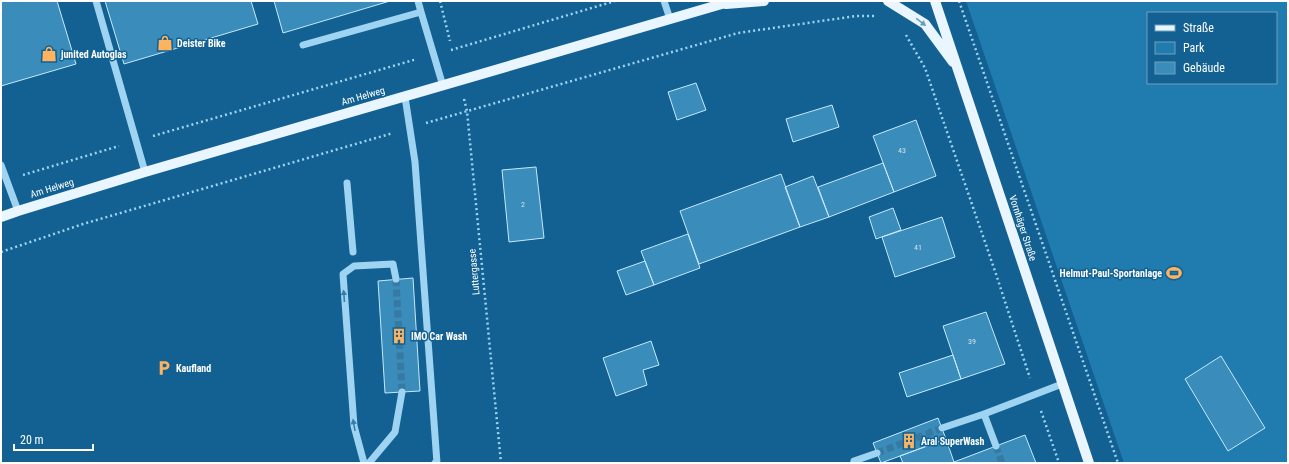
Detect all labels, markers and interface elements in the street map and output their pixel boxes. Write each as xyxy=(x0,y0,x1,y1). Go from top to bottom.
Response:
legend xyxy=(1147,12,1277,84)
one-way arrow xyxy=(915,18,926,26)
text: Straße xyxy=(1183,21,1214,35)
shop icon: Deister Bike xyxy=(156,34,174,52)
place label: Deister Bike xyxy=(177,38,226,49)
text: Park xyxy=(1183,41,1205,55)
shop icon: junited Autoglas xyxy=(40,45,58,63)
place label: junited Autoglas xyxy=(60,49,127,60)
text: Gebäude xyxy=(1183,61,1225,75)
street label: Am Helweg xyxy=(340,85,386,107)
house number: 43 xyxy=(898,146,906,155)
street label: Am Helweg xyxy=(29,176,75,200)
street label: Vornhäger Straße xyxy=(1007,194,1039,263)
house number: 2 xyxy=(521,200,525,209)
house number: 41 xyxy=(914,243,922,252)
street label: Luttergasse xyxy=(466,248,482,296)
sports icon: Helmut-Paul-Sportanlage xyxy=(1165,264,1183,282)
place label: Helmut-Paul-Sportanlage xyxy=(1060,268,1162,279)
one-way arrow xyxy=(341,290,348,302)
building icon: IMO Car Wash xyxy=(390,327,408,345)
place label: IMO Car Wash xyxy=(411,331,467,342)
house number: 39 xyxy=(968,337,976,346)
parking icon: Kaufland xyxy=(155,359,173,377)
place label: Kaufland xyxy=(176,363,211,374)
one-way arrow xyxy=(351,419,357,431)
scale bar xyxy=(14,426,93,452)
building icon: Aral SuperWash xyxy=(900,432,918,450)
text: 20 m xyxy=(20,433,44,447)
place label: Aral SuperWash xyxy=(921,436,985,447)

